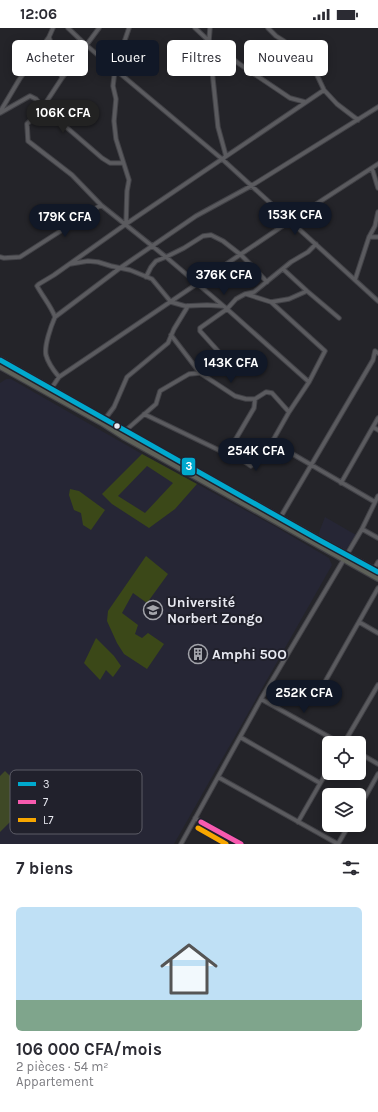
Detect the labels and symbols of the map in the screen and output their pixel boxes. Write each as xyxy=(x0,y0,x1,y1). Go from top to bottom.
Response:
pin: 106K CFA xyxy=(22,100,104,134)
pin: 153K CFA xyxy=(254,202,336,236)
pin: 179K CFA xyxy=(24,204,106,238)
pin: 376K CFA xyxy=(183,262,265,296)
pin: 143K CFA xyxy=(190,350,272,384)
unlabelled marker xyxy=(112,421,122,431)
pin: 254K CFA xyxy=(215,438,297,472)
line badge: 3 xyxy=(181,457,196,476)
text: 3 xyxy=(186,460,193,473)
place label: Université Norbert Zongo xyxy=(167,594,263,627)
school or university icon: Université Norbert Zongo xyxy=(142,599,164,621)
building icon: Amphi 5OO xyxy=(187,643,209,665)
place label: Amphi 5OO xyxy=(212,646,287,663)
pin: 252K CFA xyxy=(263,680,345,714)
legend xyxy=(10,770,142,834)
text: 3 xyxy=(43,778,50,791)
text: 7 xyxy=(43,796,48,809)
text: L7 xyxy=(43,814,53,827)

